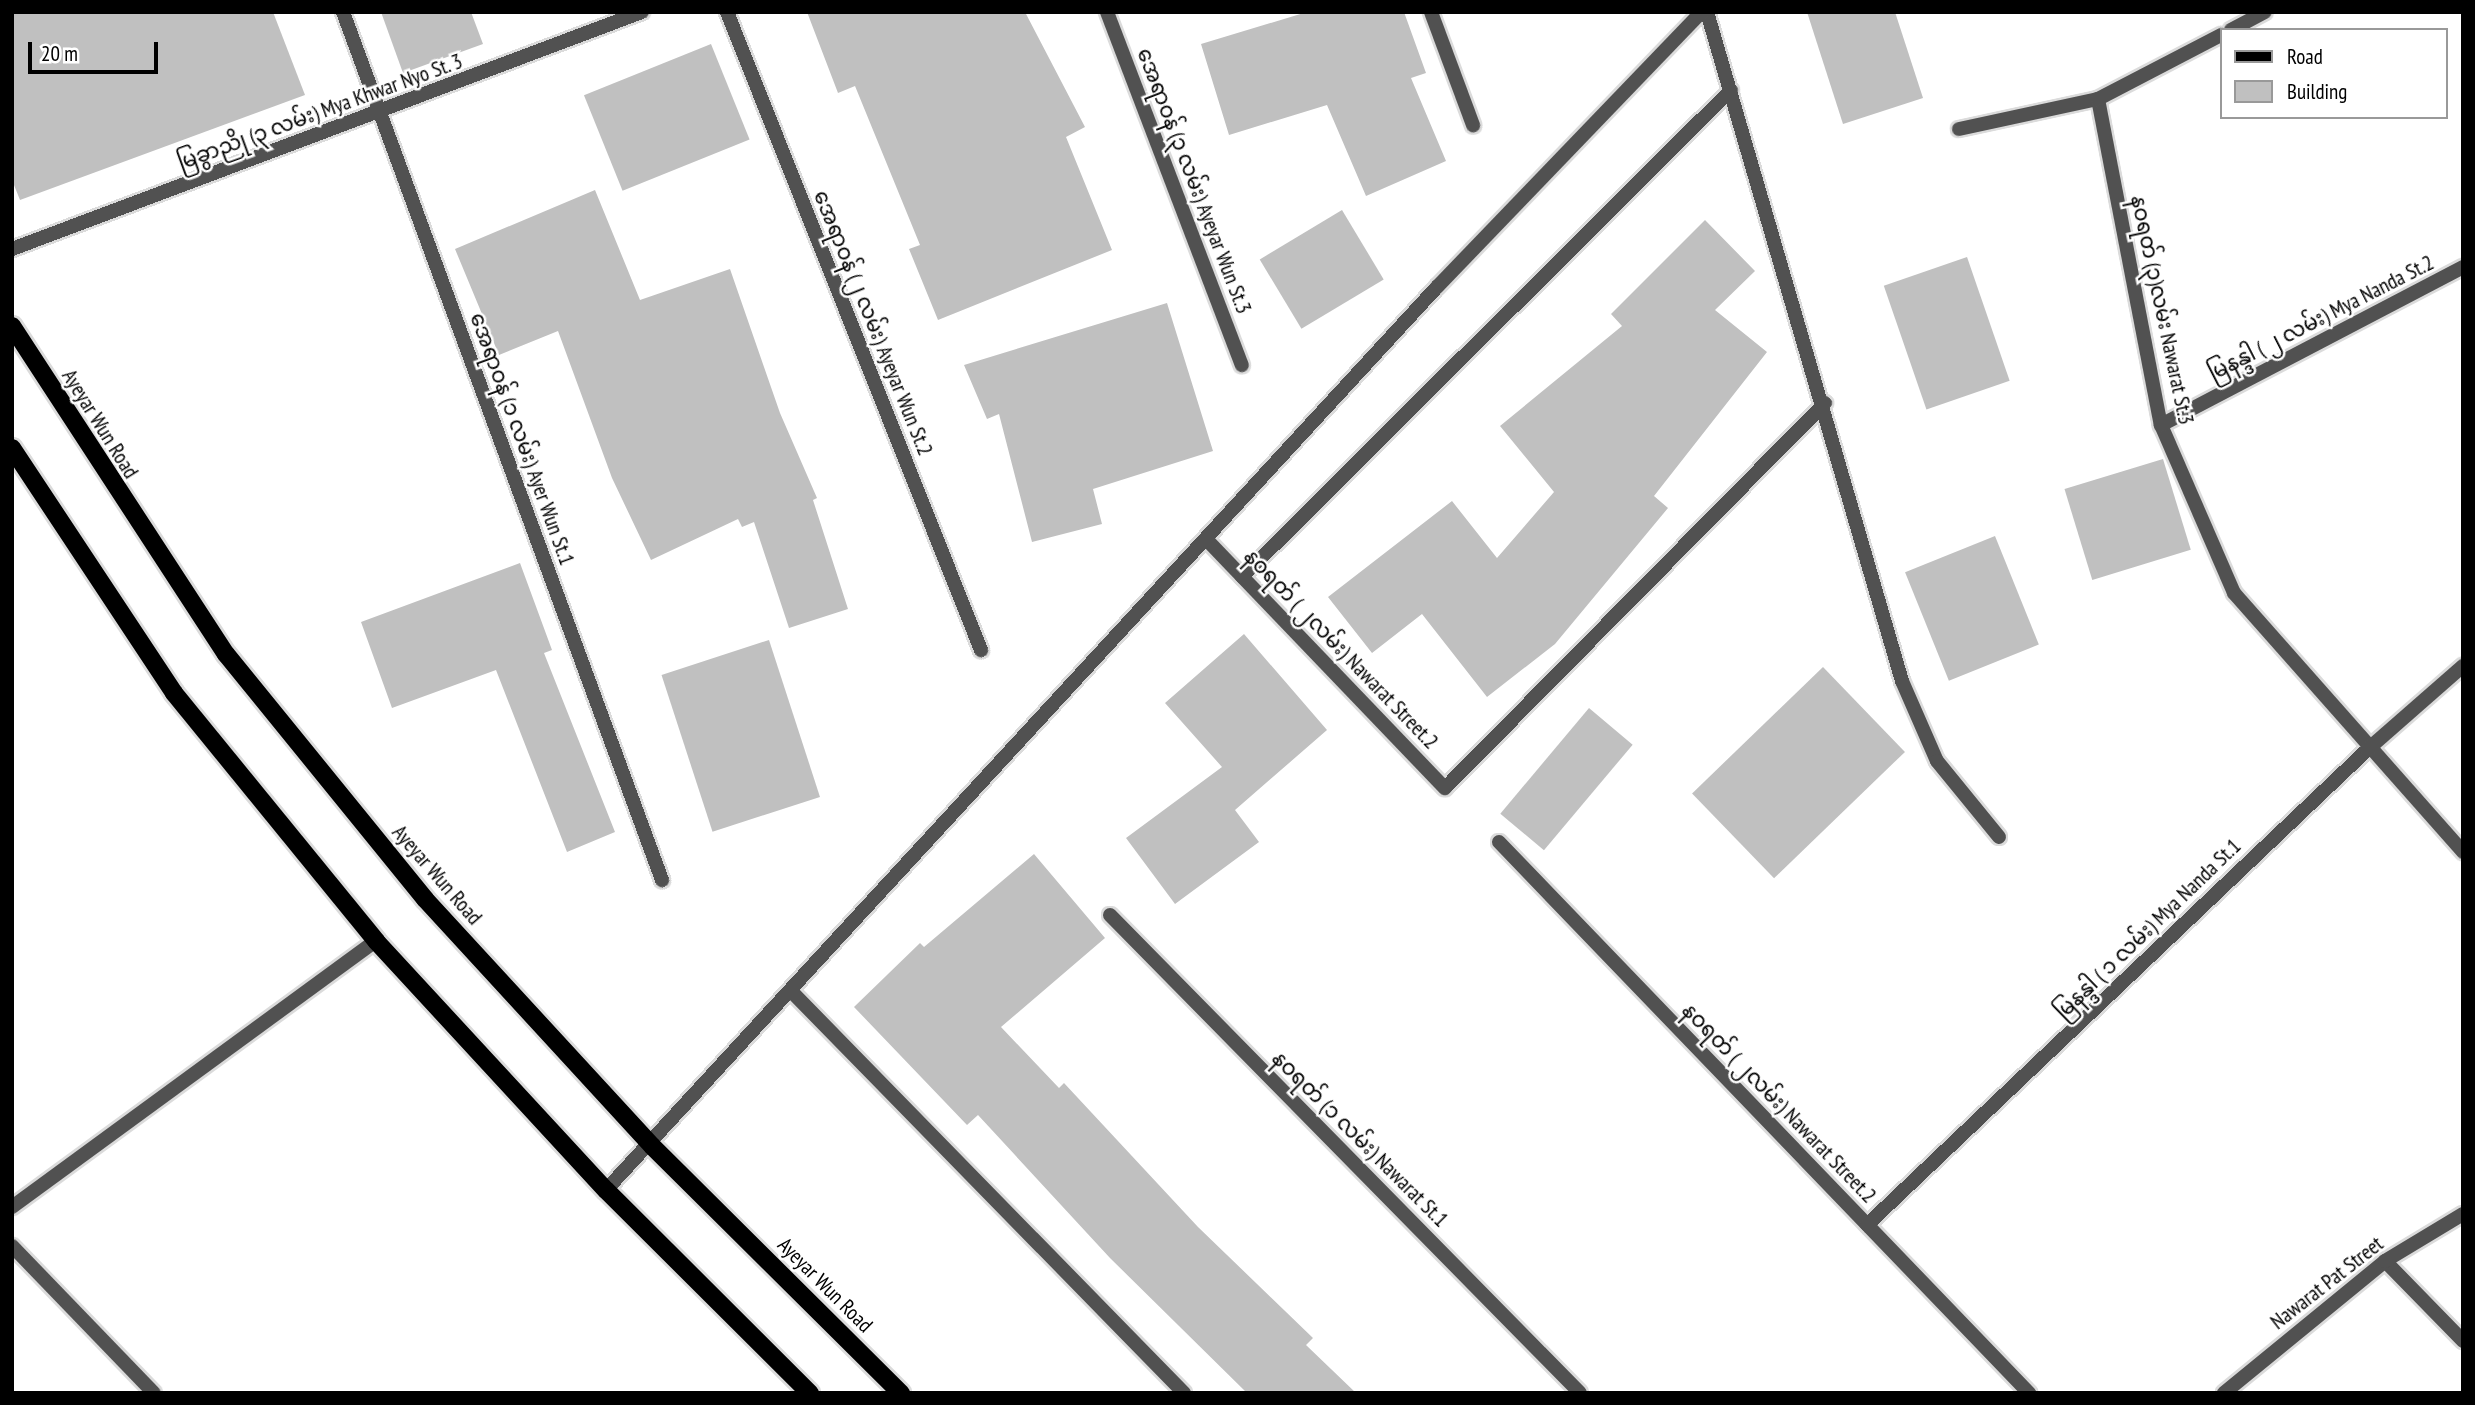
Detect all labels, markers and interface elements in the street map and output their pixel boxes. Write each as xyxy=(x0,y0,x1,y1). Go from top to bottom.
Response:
scale bar xyxy=(32,28,161,72)
legend xyxy=(2220,28,2447,119)
text: 20 m xyxy=(41,40,78,67)
text: Road xyxy=(2287,43,2323,70)
street label: အေရာဝန် (၃ လမ်း) Ayeyar Wun St.3 xyxy=(1132,44,1256,318)
street label: မြခွာညို (၃ လမ်း) Mya Khwar Nyo St. 3 xyxy=(174,48,466,176)
text: Building xyxy=(2287,78,2347,105)
street label: အေရာဝန် (၂ လမ်း) Ayeyar Wun St.2 xyxy=(808,187,938,459)
street label: နဝရတ် (၃)လမ်း Nawarat St.3 xyxy=(2125,193,2199,427)
street label: မြနန္ဒါ ( ၂ လမ်း) Mya Nanda St.2 xyxy=(2204,250,2438,386)
street label: အေရာဝန် (၁ လမ်း) Ayer Wun St.1 xyxy=(464,309,580,569)
street label: Ayeyar Wun Road xyxy=(56,365,144,483)
street label: နဝရတ် ( ၂လမ်း) Nawarat Street.2 xyxy=(1239,544,1443,754)
street label: Ayeyar Wun Road xyxy=(387,820,487,930)
street label: မြနန္ဒါ ( ၁ လမ်း) Mya Nanda St.1 xyxy=(2050,834,2246,1024)
street label: နဝရတ် ( ၂လမ်း) Nawarat Street.2 xyxy=(1677,998,1881,1208)
street label: နဝရတ် (၁ လမ်း) Nawarat St.1 xyxy=(1267,1046,1453,1232)
street label: Nawarat Pat Street xyxy=(2266,1231,2388,1335)
street label: Ayeyar Wun Road xyxy=(772,1232,878,1338)

